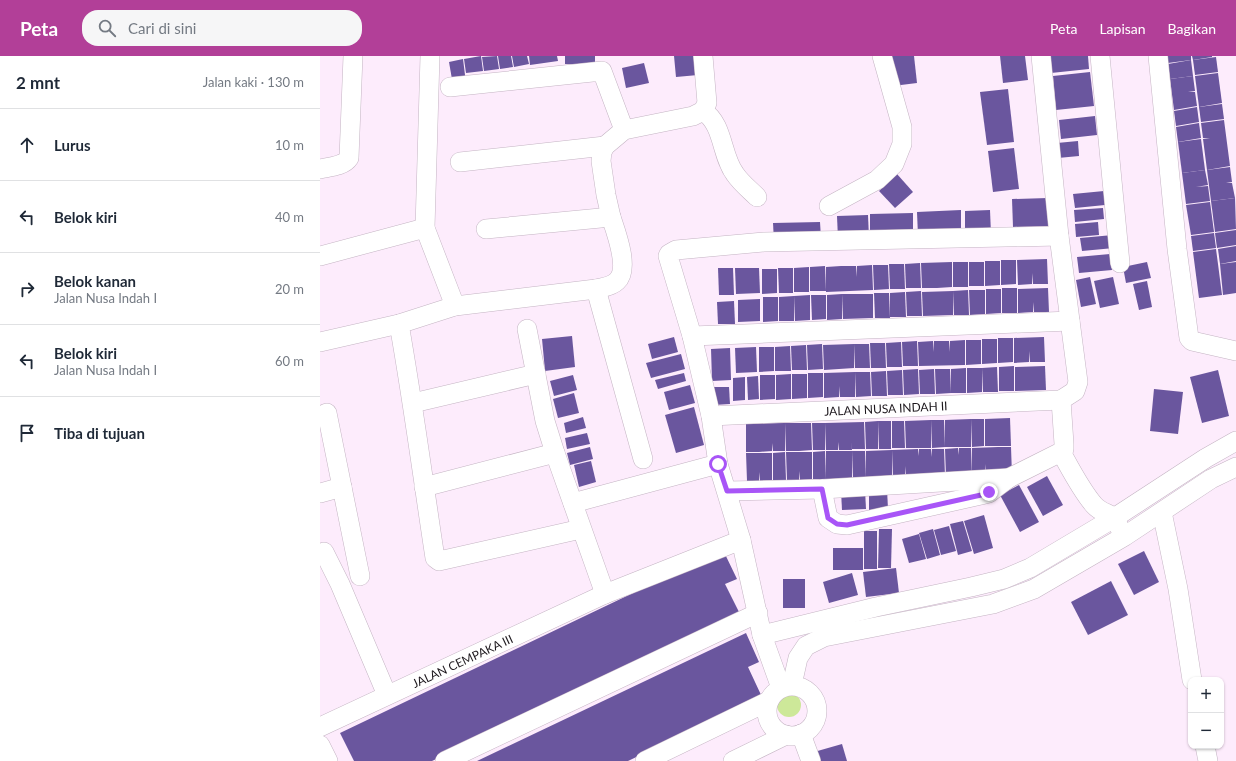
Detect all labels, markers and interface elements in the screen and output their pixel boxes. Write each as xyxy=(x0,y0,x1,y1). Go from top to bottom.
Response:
search box xyxy=(82,10,362,46)
text: Peta xyxy=(20,17,58,40)
icon: search xyxy=(96,17,118,39)
text: Cari di sini xyxy=(128,19,196,37)
text: Peta xyxy=(1050,20,1077,37)
text: Lapisan xyxy=(1099,20,1146,37)
text: Bagikan xyxy=(1168,20,1216,37)
text: 2 mnt xyxy=(16,72,60,93)
text: Jalan kaki · 130 m xyxy=(203,74,304,90)
icon: ahead xyxy=(16,134,38,156)
text: Lurus xyxy=(54,136,91,154)
text: 10 m xyxy=(275,137,304,153)
icon: left xyxy=(16,206,38,228)
text: Belok kiri xyxy=(54,208,117,226)
text: 40 m xyxy=(275,209,304,225)
text: Belok kanan xyxy=(54,272,136,290)
icon: right xyxy=(16,278,38,300)
text: 20 m xyxy=(275,281,304,297)
text: Jalan Nusa Indah I xyxy=(54,290,157,306)
text: Belok kiri xyxy=(54,344,117,362)
icon: left xyxy=(16,350,38,372)
text: 60 m xyxy=(275,353,304,369)
text: Jalan Nusa Indah I xyxy=(54,362,157,378)
street label: JALAN NUSA INDAH II xyxy=(824,398,948,418)
icon: arrive xyxy=(16,422,38,444)
text: Tiba di tujuan xyxy=(54,424,145,442)
route start xyxy=(709,455,727,473)
route end xyxy=(980,483,998,501)
street label: JALAN CEMPAKA III xyxy=(410,631,515,691)
map controls xyxy=(1188,677,1224,749)
button: + xyxy=(1188,677,1224,713)
button: − xyxy=(1188,713,1224,749)

